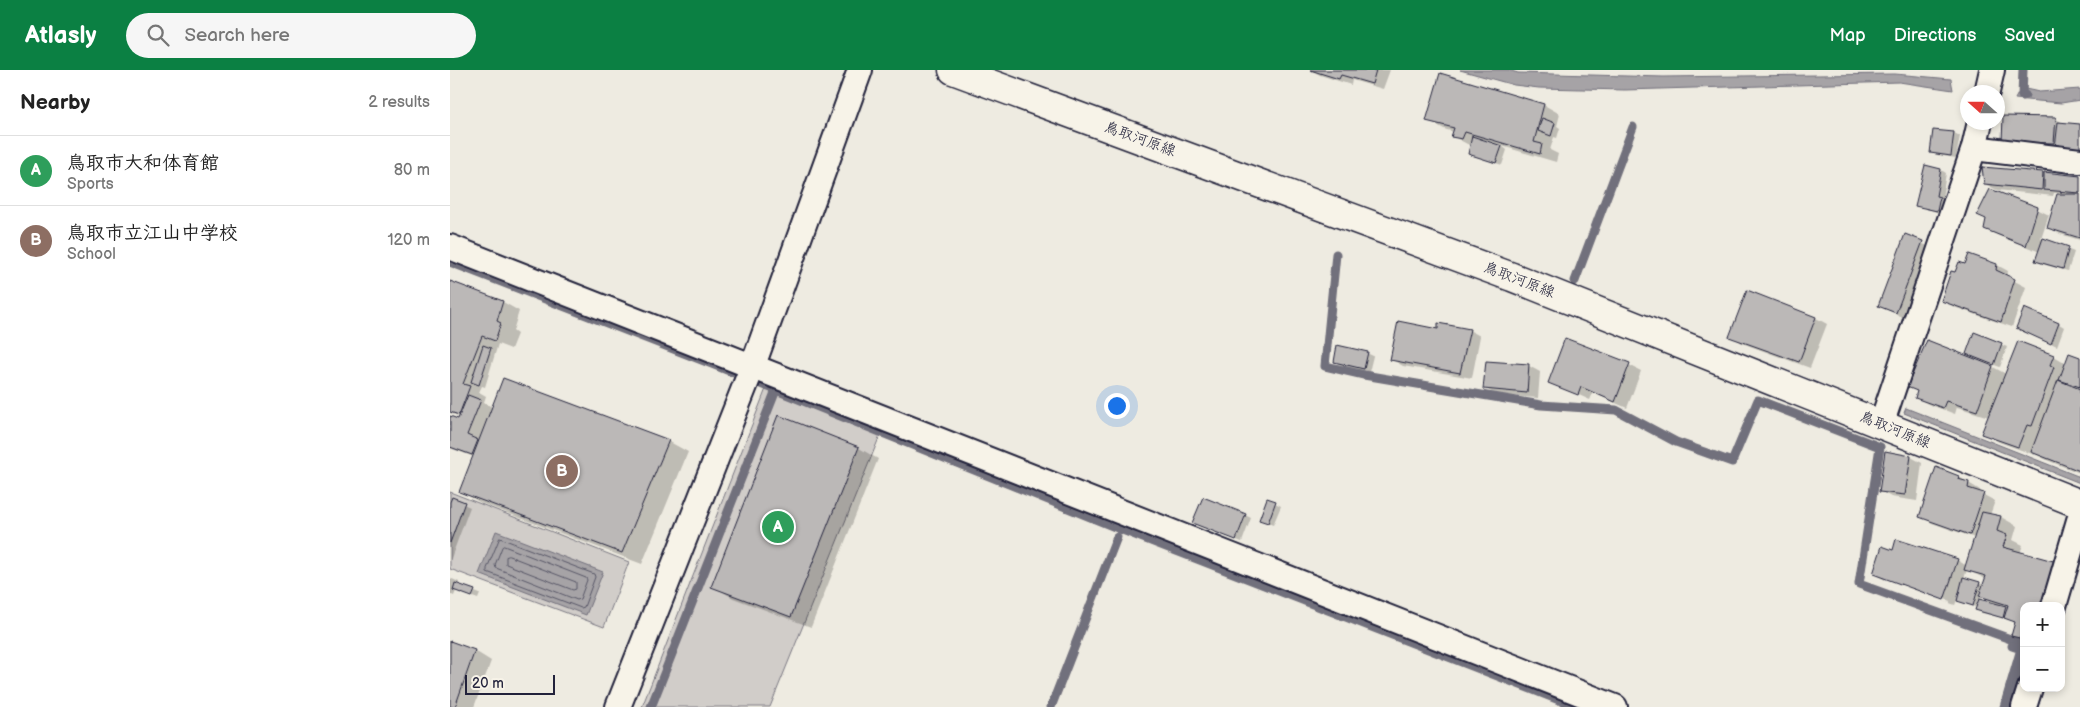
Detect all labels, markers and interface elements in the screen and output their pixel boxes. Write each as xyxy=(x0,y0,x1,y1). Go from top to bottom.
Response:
search box xyxy=(126,13,476,58)
text: Atlasly xyxy=(25,21,96,50)
icon: search xyxy=(144,21,172,49)
text: Search here xyxy=(184,24,290,47)
text: Map xyxy=(1830,25,1866,46)
text: Directions xyxy=(1894,25,1976,46)
text: Saved xyxy=(2004,25,2055,46)
north arrow xyxy=(1960,85,2005,130)
text: Nearby xyxy=(20,90,90,115)
text: 2 results xyxy=(368,93,430,112)
street label: 鳥取河原線 xyxy=(1102,117,1178,161)
text: 鳥取市大和体育館 xyxy=(67,152,219,175)
text: A xyxy=(31,161,41,180)
text: 80 m xyxy=(394,161,430,180)
text: Sports xyxy=(67,175,114,194)
text: 鳥取市立江山中学校 xyxy=(67,222,238,245)
text: B xyxy=(30,231,42,250)
text: 120 m xyxy=(387,231,430,250)
text: School xyxy=(67,245,116,264)
street label: 鳥取河原線 xyxy=(1481,258,1557,302)
your location xyxy=(1104,393,1130,419)
street label: 鳥取河原線 xyxy=(1857,407,1933,453)
pin: B xyxy=(546,452,578,490)
pin: A xyxy=(762,508,794,546)
map controls xyxy=(2020,602,2065,692)
button: + xyxy=(2020,602,2065,647)
button: − xyxy=(2020,647,2065,692)
scale bar xyxy=(465,672,555,695)
text: 20 m xyxy=(472,675,504,692)

